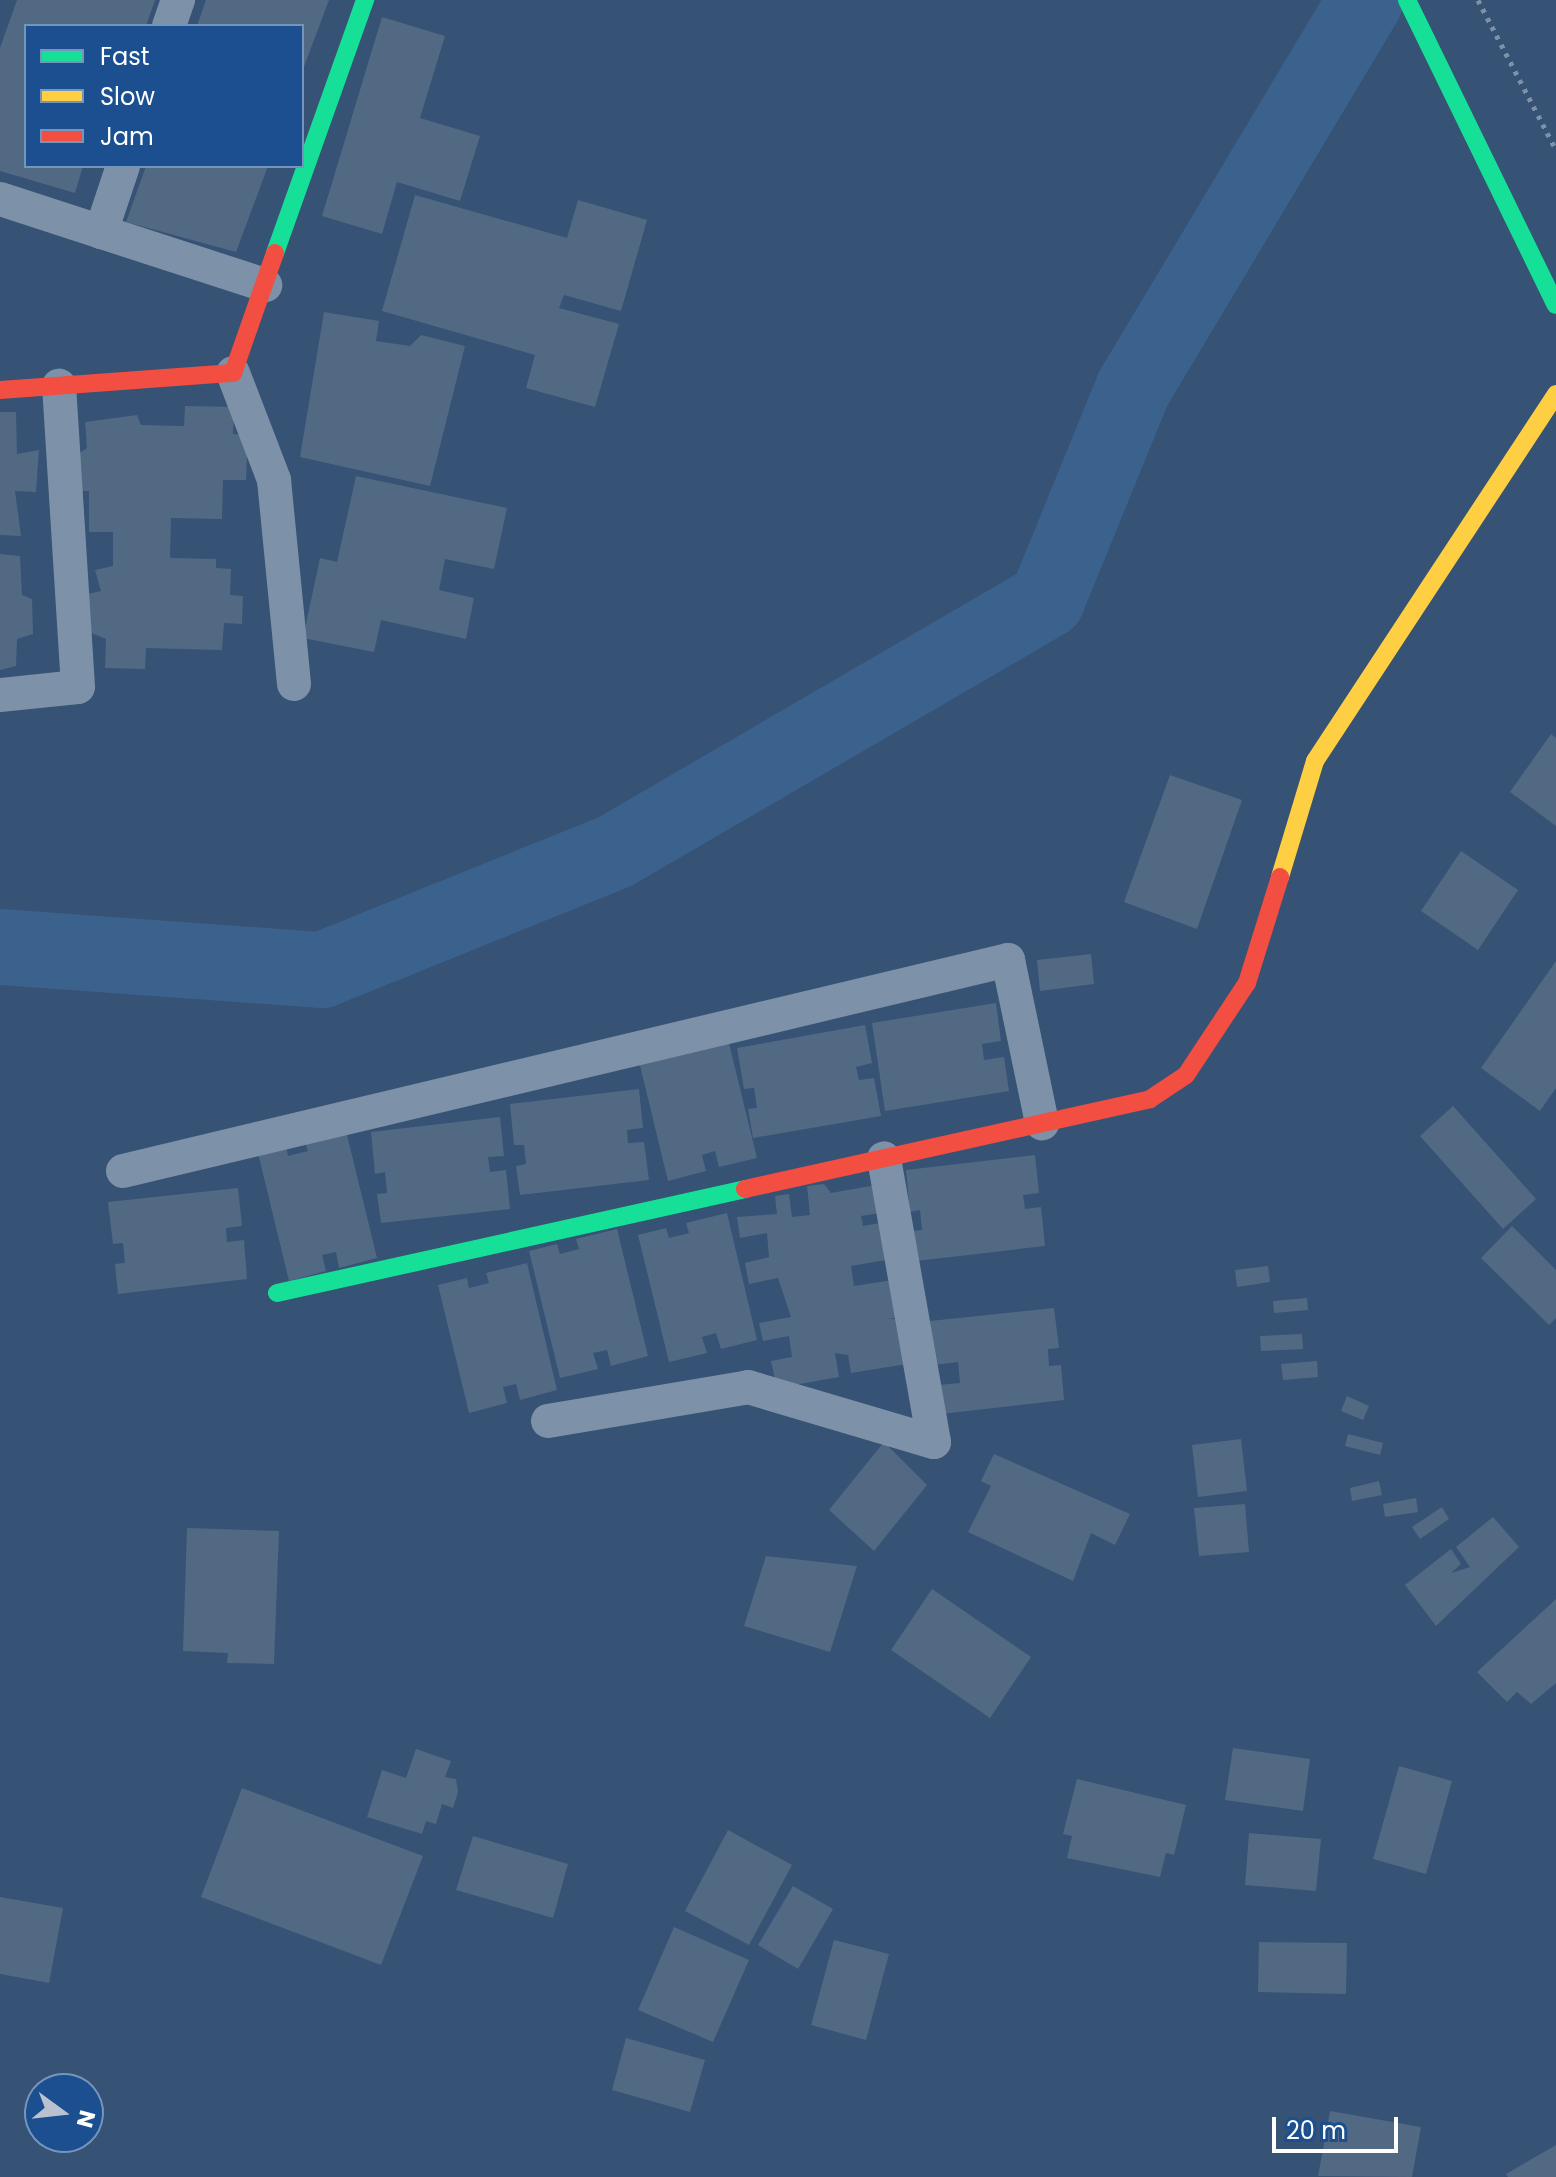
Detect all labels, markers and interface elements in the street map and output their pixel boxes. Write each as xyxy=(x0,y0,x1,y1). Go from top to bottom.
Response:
legend xyxy=(24,24,304,168)
text: Fast xyxy=(100,40,150,73)
text: Slow xyxy=(100,80,155,113)
text: Jam xyxy=(100,120,154,153)
north arrow xyxy=(24,2073,104,2153)
scale bar xyxy=(1276,2101,1402,2151)
text: N xyxy=(69,2107,103,2131)
text: 20 m xyxy=(1286,2114,1346,2147)

